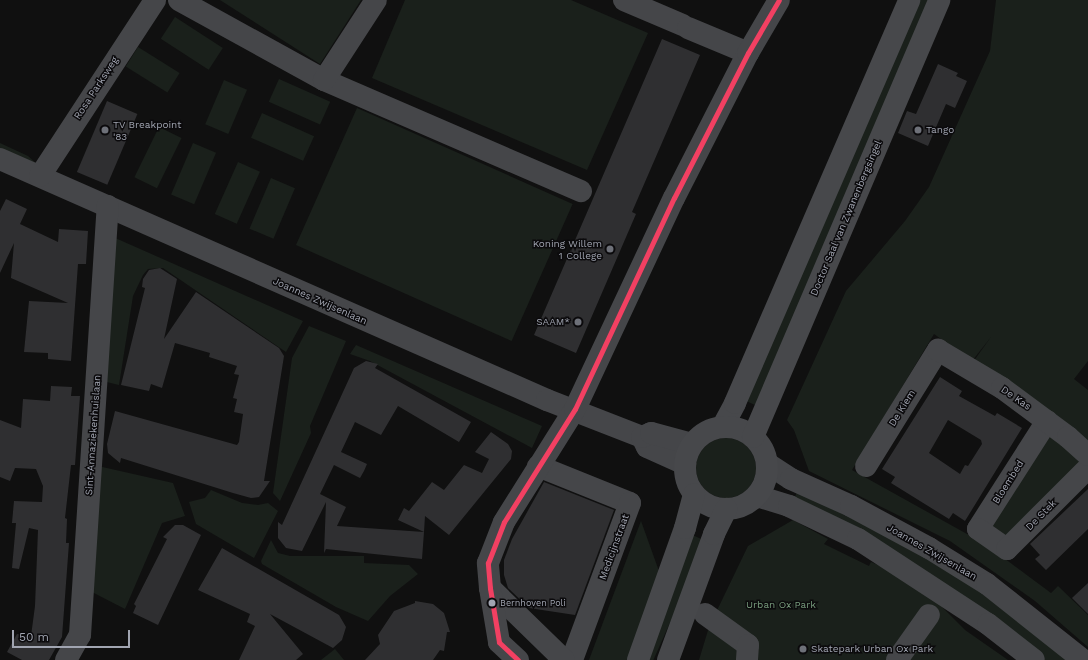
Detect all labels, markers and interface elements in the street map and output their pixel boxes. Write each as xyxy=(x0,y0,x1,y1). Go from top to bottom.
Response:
street label: Rosa Parksweg xyxy=(71,54,121,122)
place label: TV Breakpoint '83 xyxy=(113,118,182,142)
place label: Tango xyxy=(926,124,954,136)
marker: TV Breakpoint '83 xyxy=(100,125,110,135)
marker: Tango xyxy=(913,125,923,135)
street label: Doctor Saal van Zwanenbergsingel xyxy=(808,138,884,298)
place label: Koning Willem 1 College xyxy=(532,237,602,260)
marker: Koning Willem 1 College xyxy=(605,244,615,254)
street label: Joannes Zwijsenlaan xyxy=(271,275,369,327)
place label: SAAM* xyxy=(536,316,570,328)
marker: SAAM* xyxy=(573,317,583,327)
street label: Sint-Annaziekenhuislaan xyxy=(83,374,103,496)
street label: De Kas xyxy=(999,383,1033,413)
street label: De Kiem xyxy=(886,387,918,429)
street label: Bloembed xyxy=(990,458,1026,506)
street label: De Stek xyxy=(1023,497,1059,533)
street label: Medicijnstraat xyxy=(597,513,631,581)
street label: Joannes Zwijsenlaan xyxy=(885,521,979,583)
marker: Bernhoven Poli xyxy=(487,598,497,608)
place label: Bernhoven Poli xyxy=(500,598,566,608)
park label: Urban Ox Park xyxy=(746,599,816,611)
scale bar xyxy=(14,622,132,648)
text: 50 m xyxy=(19,630,49,644)
place label: Skatepark Urban Ox Park xyxy=(811,643,934,655)
marker: Skatepark Urban Ox Park xyxy=(798,644,808,654)

